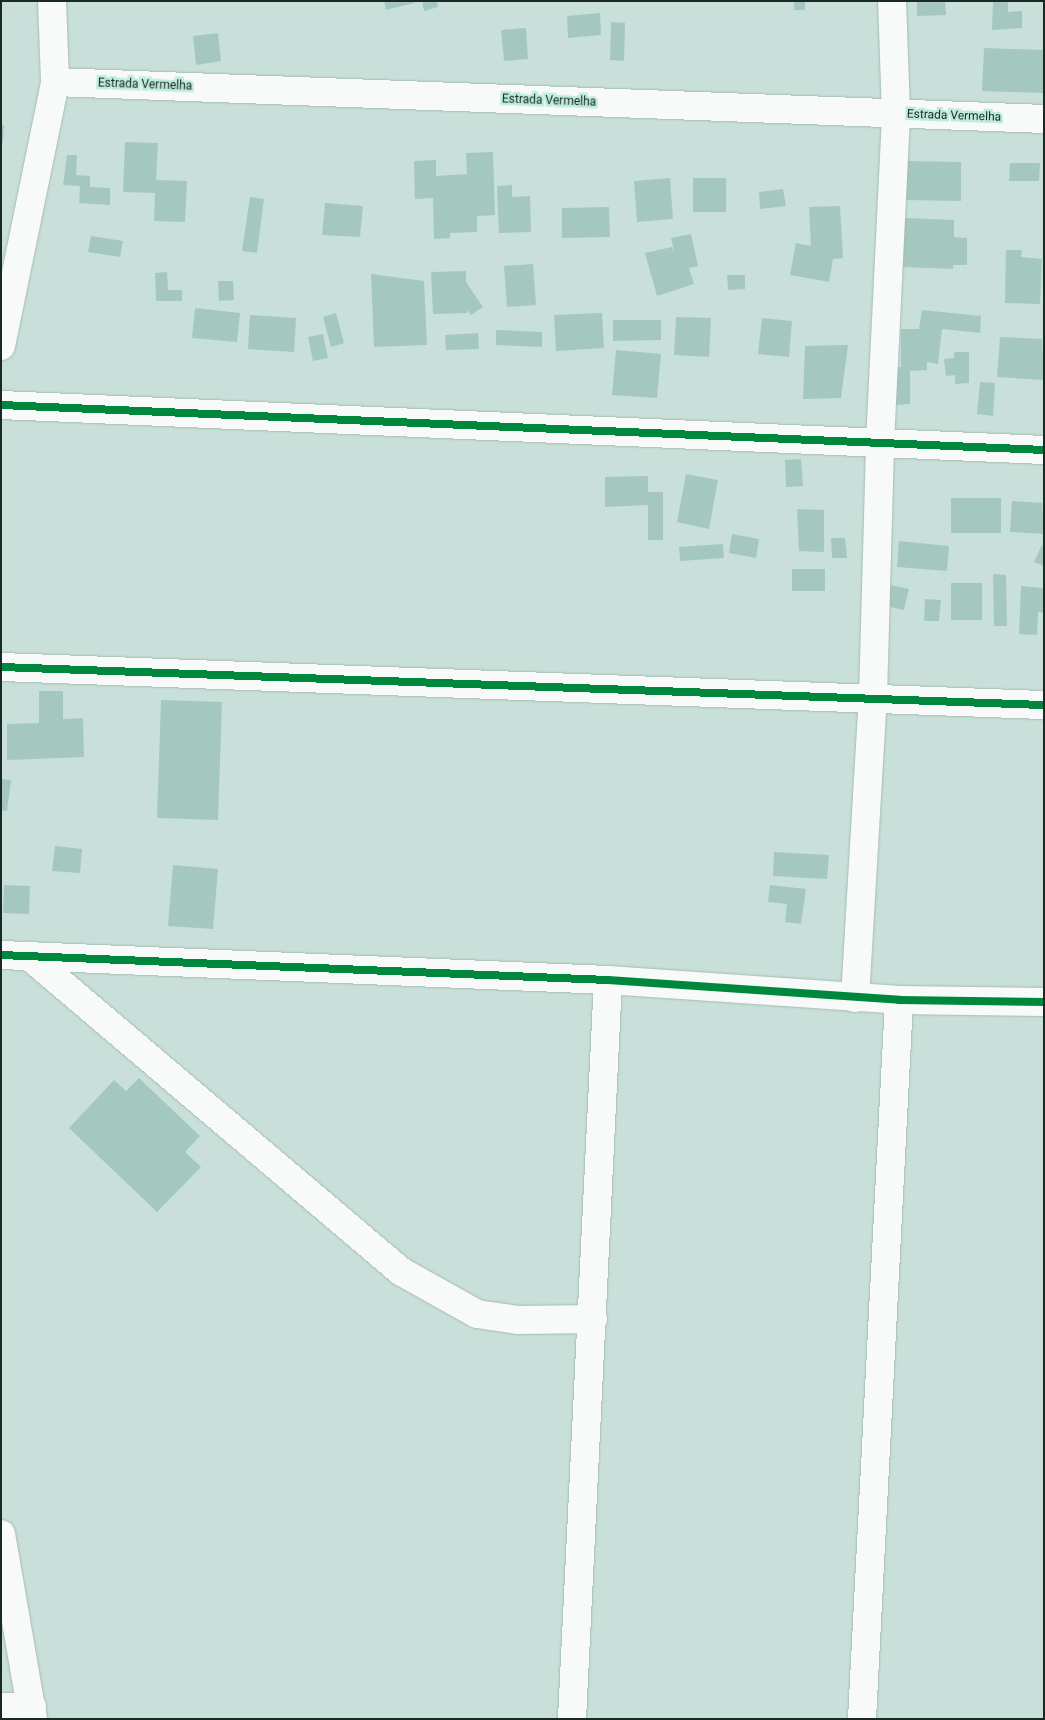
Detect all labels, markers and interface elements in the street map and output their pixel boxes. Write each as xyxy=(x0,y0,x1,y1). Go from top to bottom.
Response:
street label: Estrada Vermelha xyxy=(98,76,192,94)
street label: Estrada Vermelha xyxy=(502,92,596,110)
street label: Estrada Vermelha xyxy=(907,107,1001,125)

